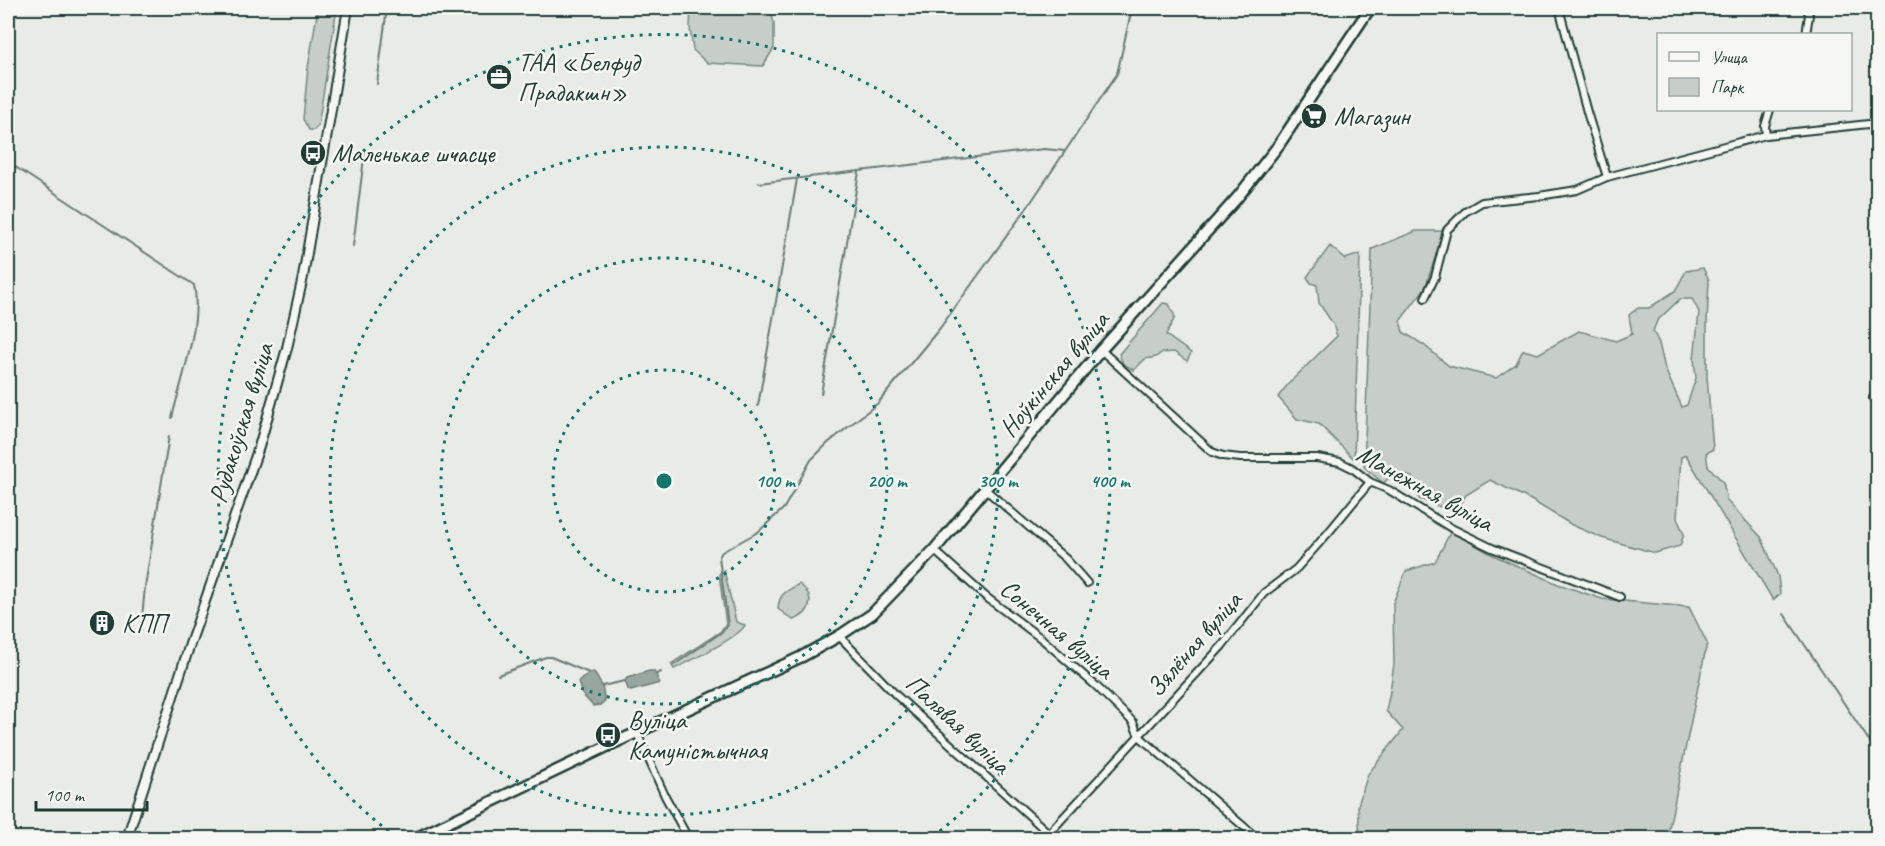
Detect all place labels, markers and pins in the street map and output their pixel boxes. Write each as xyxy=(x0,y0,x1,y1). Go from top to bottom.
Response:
place label: ТАА «Белфуд Прадакшн» xyxy=(518,46,642,109)
office icon: ТАА «Белфуд Прадакшн» xyxy=(484,62,514,92)
place label: Магазин xyxy=(1334,100,1412,133)
supermarket icon: Магазин xyxy=(1299,101,1329,131)
place label: Маленькае шчасце xyxy=(332,137,496,170)
bus stop icon: Маленькае шчасце xyxy=(298,138,328,168)
centre of rings xyxy=(654,471,674,491)
place label: КПП xyxy=(122,607,171,640)
building icon: КПП xyxy=(87,608,117,638)
place label: Вуліца Камуністычная xyxy=(628,704,768,767)
bus stop icon: Вуліца Камуністычная xyxy=(593,720,623,750)

